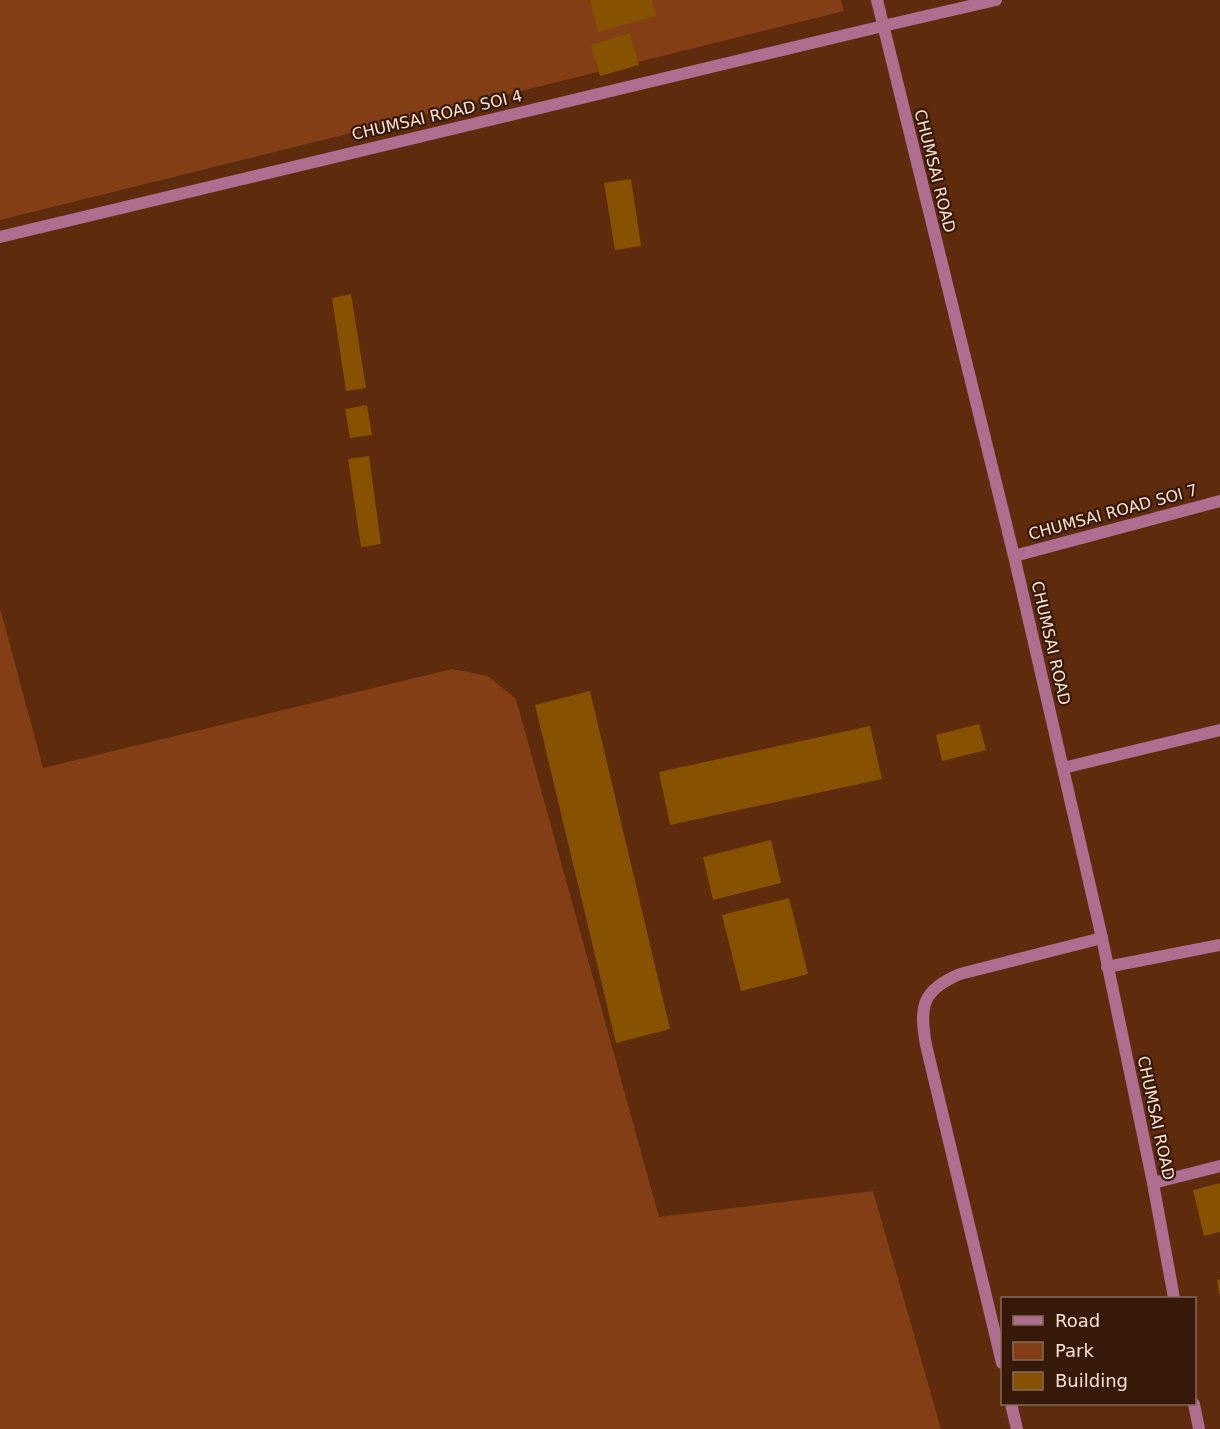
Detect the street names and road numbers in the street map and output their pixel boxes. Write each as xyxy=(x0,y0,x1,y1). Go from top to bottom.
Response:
street label: CHUMSAI ROAD SOI 4 xyxy=(350,86,524,144)
street label: CHUMSAI ROAD xyxy=(910,107,960,235)
street label: CHUMSAI ROAD SOI 7 xyxy=(1026,480,1200,544)
street label: CHUMSAI ROAD xyxy=(1028,579,1074,707)
street label: CHUMSAI ROAD xyxy=(1134,1054,1178,1182)

